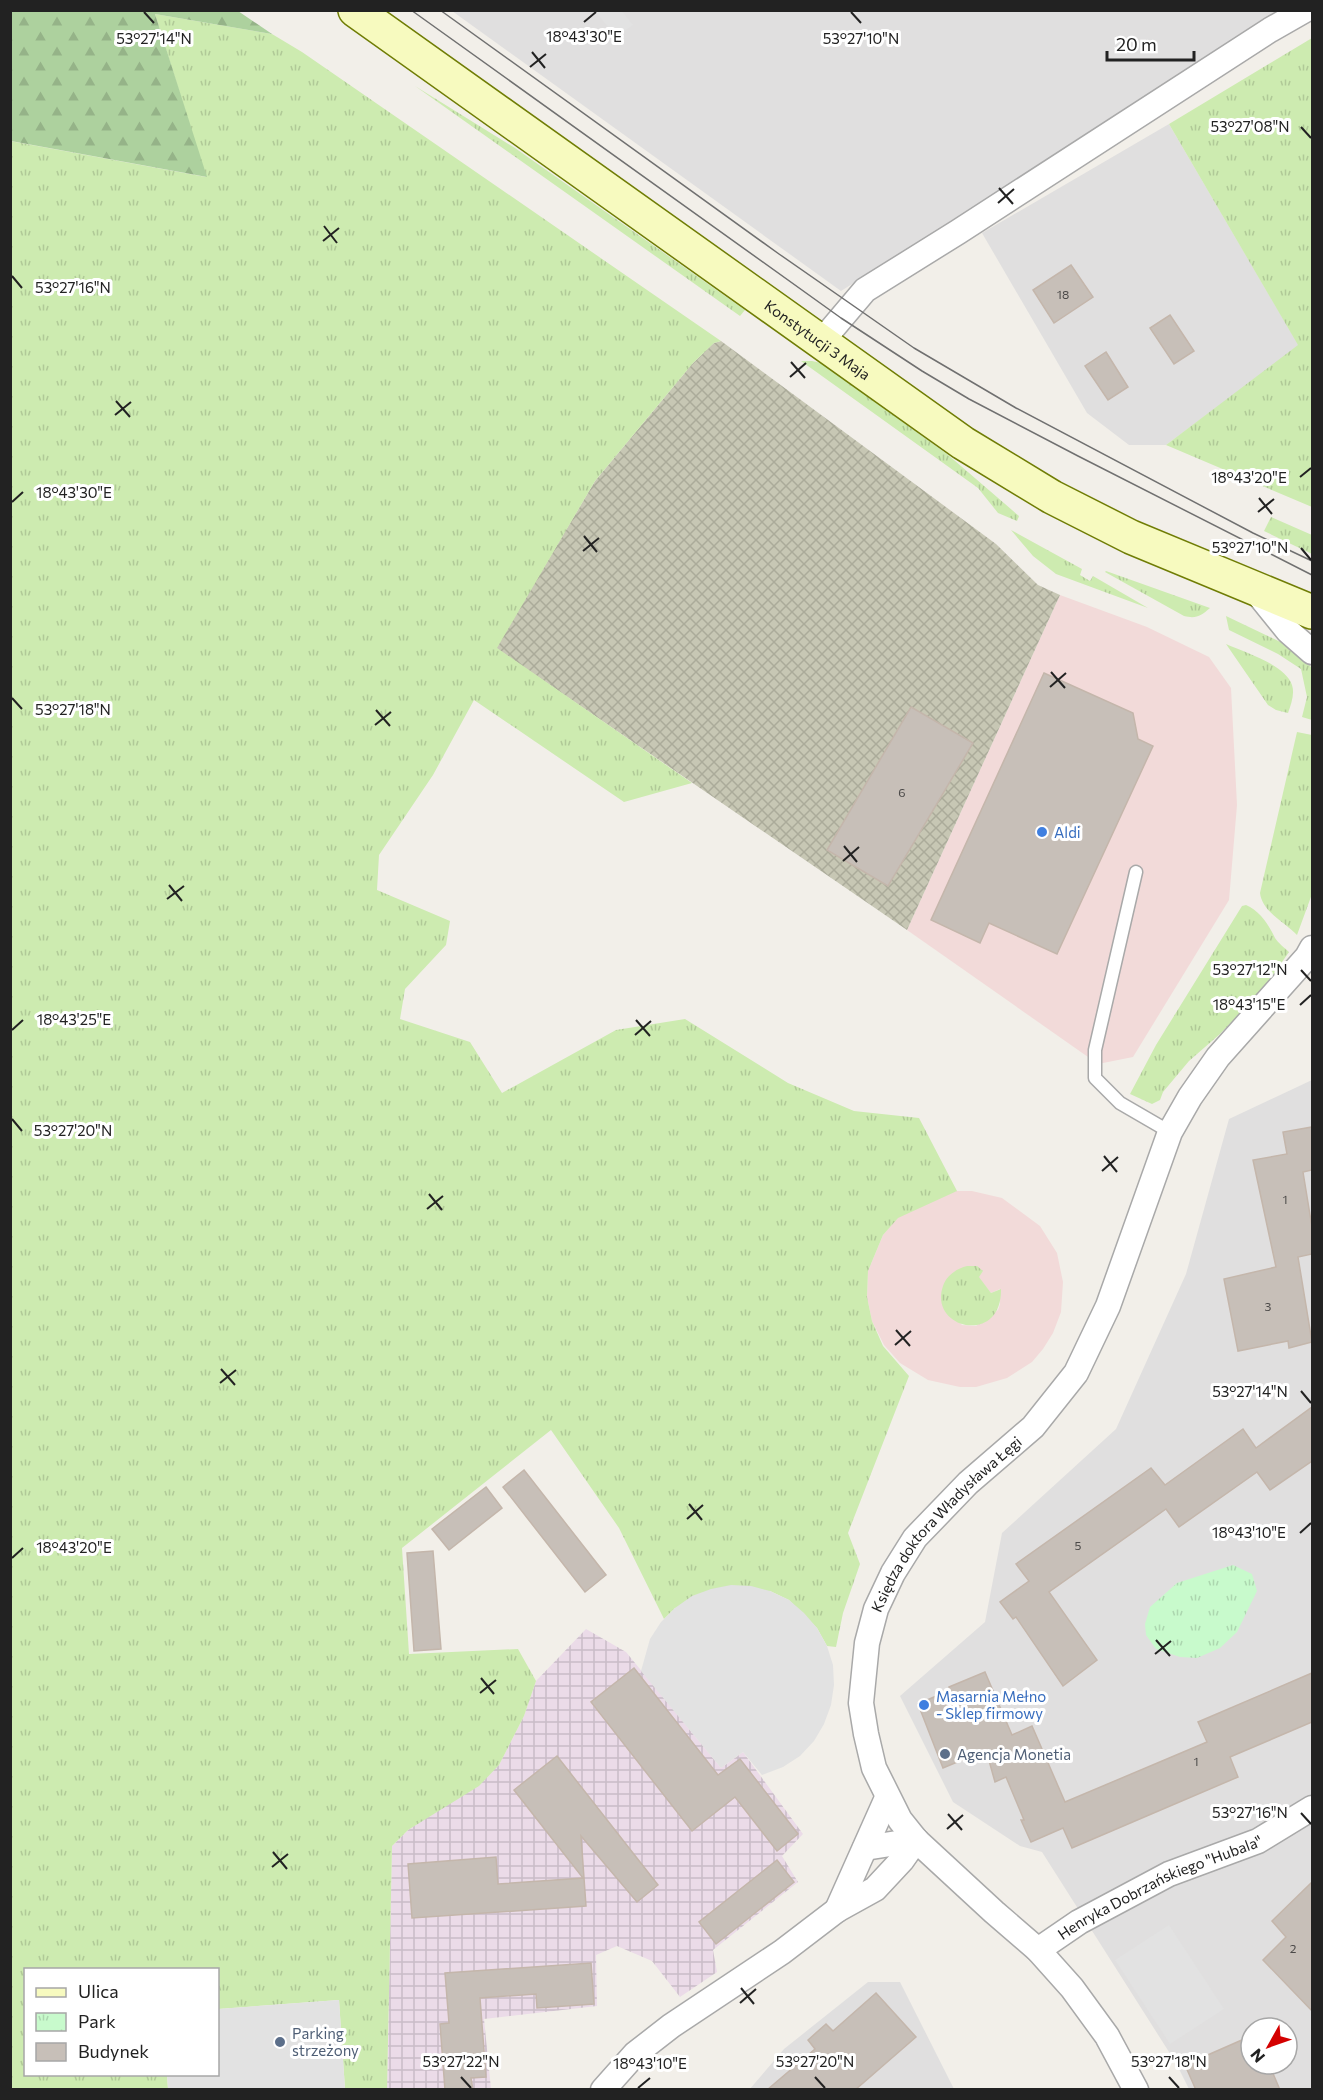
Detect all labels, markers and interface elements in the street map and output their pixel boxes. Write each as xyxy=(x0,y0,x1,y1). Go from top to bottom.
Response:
scale bar xyxy=(1107,24,1194,62)
text: 18°43'30"E xyxy=(546,27,622,45)
text: 53°27'14"N xyxy=(116,29,192,47)
text: 53°27'10"N xyxy=(823,29,899,47)
text: 20 m xyxy=(1116,33,1157,55)
text: 53°27'08"N xyxy=(1210,117,1290,135)
text: 53°27'16"N xyxy=(35,278,111,296)
house number: 18 xyxy=(1057,287,1069,301)
street label: Konstytucji 3 Maja xyxy=(761,296,874,383)
text: 18°43'20"E xyxy=(1211,468,1287,486)
text: 18°43'30"E xyxy=(36,483,112,501)
text: 53°27'10"N xyxy=(1212,538,1288,556)
text: 53°27'18"N xyxy=(35,700,111,718)
house number: 6 xyxy=(898,785,906,799)
place label: Aldi xyxy=(1054,823,1081,841)
marker: Aldi xyxy=(1035,825,1049,839)
text: 53°27'12"N xyxy=(1212,960,1288,978)
text: 18°43'15"E xyxy=(1213,995,1285,1013)
text: 18°43'25"E xyxy=(37,1010,111,1028)
text: 53°27'20"N xyxy=(34,1121,112,1139)
house number: 1 xyxy=(1282,1192,1288,1206)
house number: 3 xyxy=(1265,1299,1272,1313)
text: 53°27'14"N xyxy=(1212,1382,1288,1400)
street label: Księdza doktora Władysława Łęgi xyxy=(867,1432,1025,1615)
text: 18°43'10"E xyxy=(1212,1523,1286,1541)
text: 18°43'20"E xyxy=(36,1538,112,1556)
house number: 5 xyxy=(1075,1538,1082,1552)
place label: Masarnia Mełno - Sklep firmowy xyxy=(936,1687,1046,1722)
marker: Masarnia Mełno - Sklep firmowy xyxy=(917,1698,931,1712)
place label: Agencja Monetia xyxy=(957,1745,1071,1763)
marker: Agencja Monetia xyxy=(938,1747,952,1761)
house number: 1 xyxy=(1193,1754,1199,1768)
text: 53°27'16"N xyxy=(1212,1803,1288,1821)
street label: Henryka Dobrzańskiego "Hubala" xyxy=(1054,1831,1266,1943)
house number: 2 xyxy=(1290,1941,1297,1955)
legend xyxy=(24,1968,219,2076)
text: Ulica xyxy=(78,1980,119,2002)
text: Park xyxy=(78,2010,116,2032)
north arrow xyxy=(1239,2016,1299,2076)
place label: Parking strzeżony xyxy=(292,2024,359,2059)
marker: Parking strzeżony xyxy=(273,2035,287,2049)
text: Budynek xyxy=(78,2040,149,2062)
text: N xyxy=(1246,2045,1268,2067)
text: 53°27'22"N xyxy=(423,2052,499,2070)
text: 53°27'20"N xyxy=(776,2052,854,2070)
text: 53°27'18"N xyxy=(1131,2052,1207,2070)
text: 18°43'10"E xyxy=(613,2054,687,2072)

